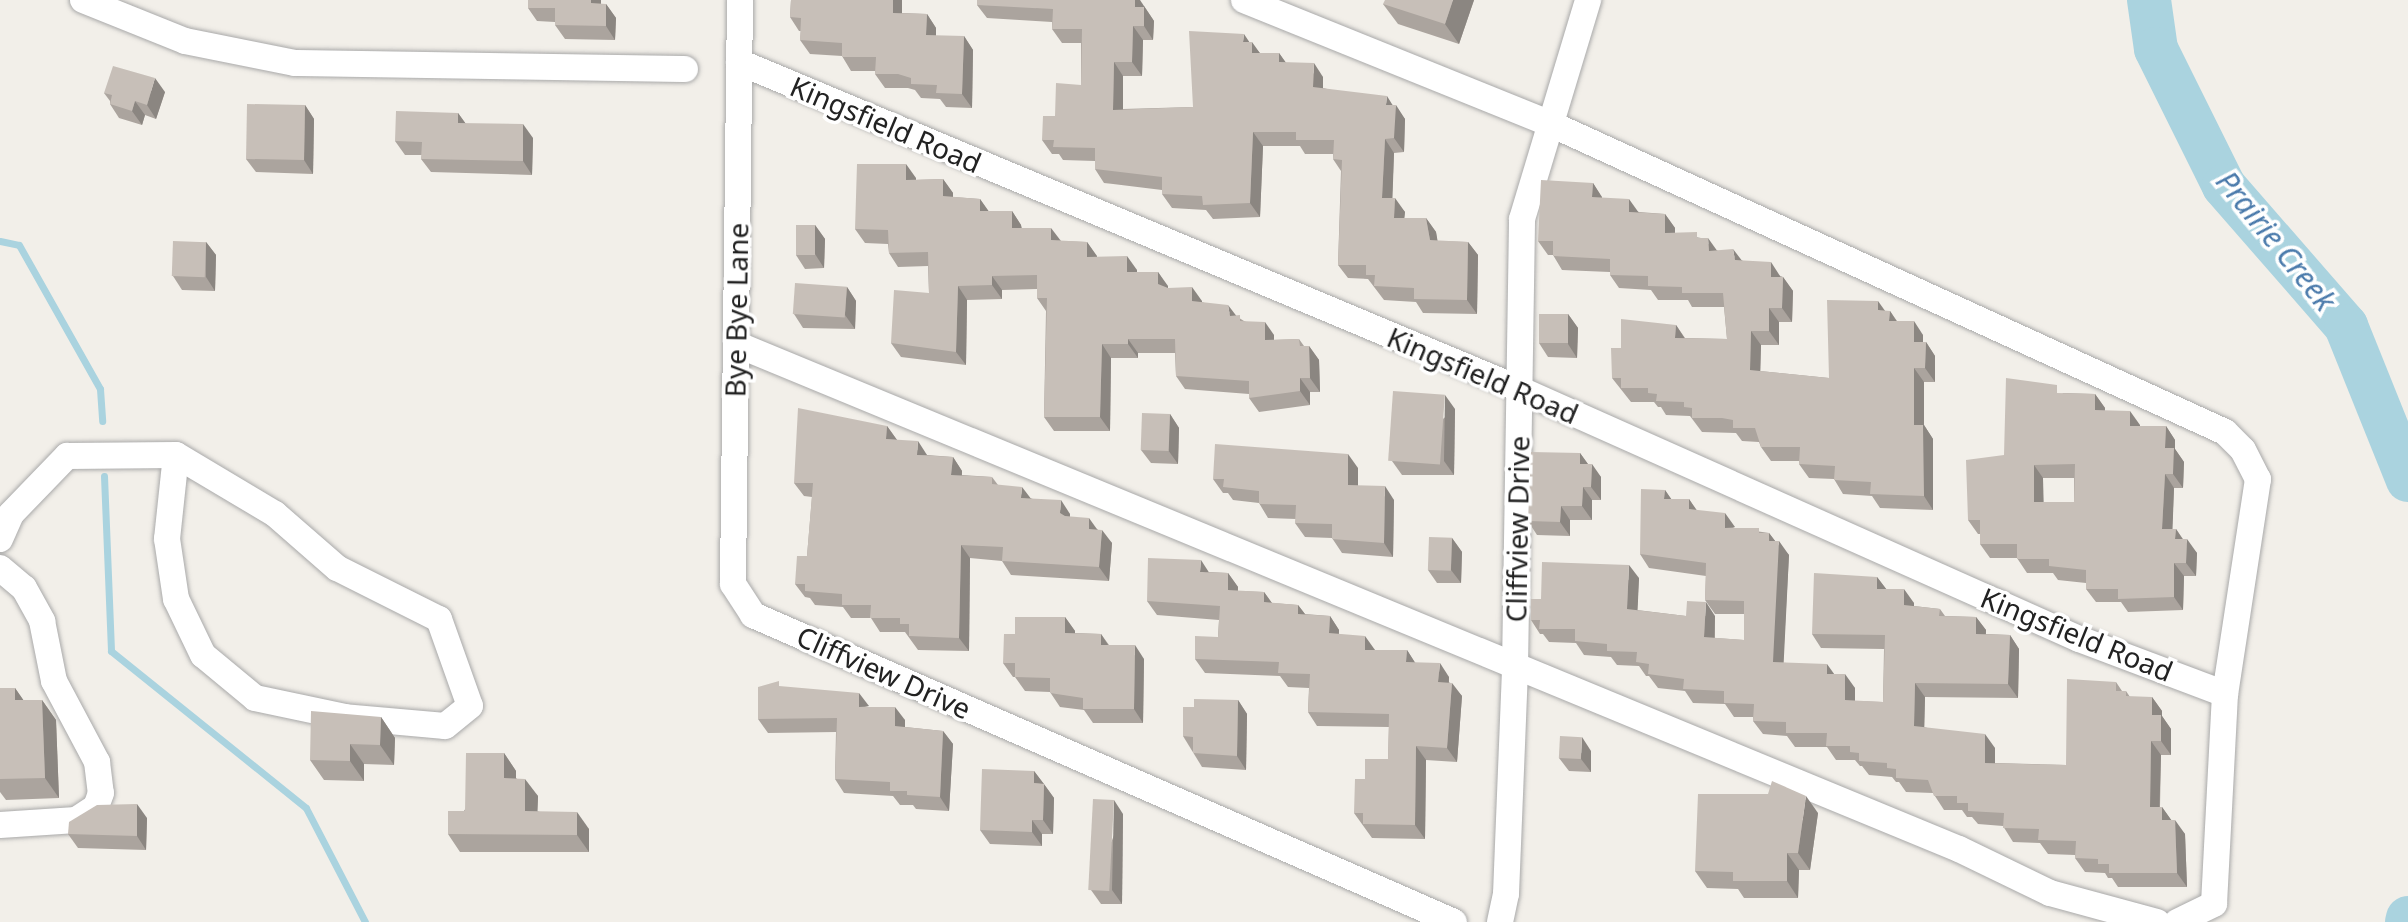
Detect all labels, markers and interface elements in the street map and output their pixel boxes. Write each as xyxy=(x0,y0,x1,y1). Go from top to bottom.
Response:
street label: Kingsfield Road xyxy=(785,69,987,179)
water label: Prairie Creek xyxy=(2209,164,2343,318)
street label: Bye Bye Lane xyxy=(718,222,754,398)
street label: Kingsfield Road xyxy=(1382,320,1584,430)
street label: Cliffview Drive xyxy=(1499,435,1535,623)
street label: Kingsfield Road xyxy=(1976,580,2178,688)
street label: Cliffview Drive xyxy=(792,619,976,725)

